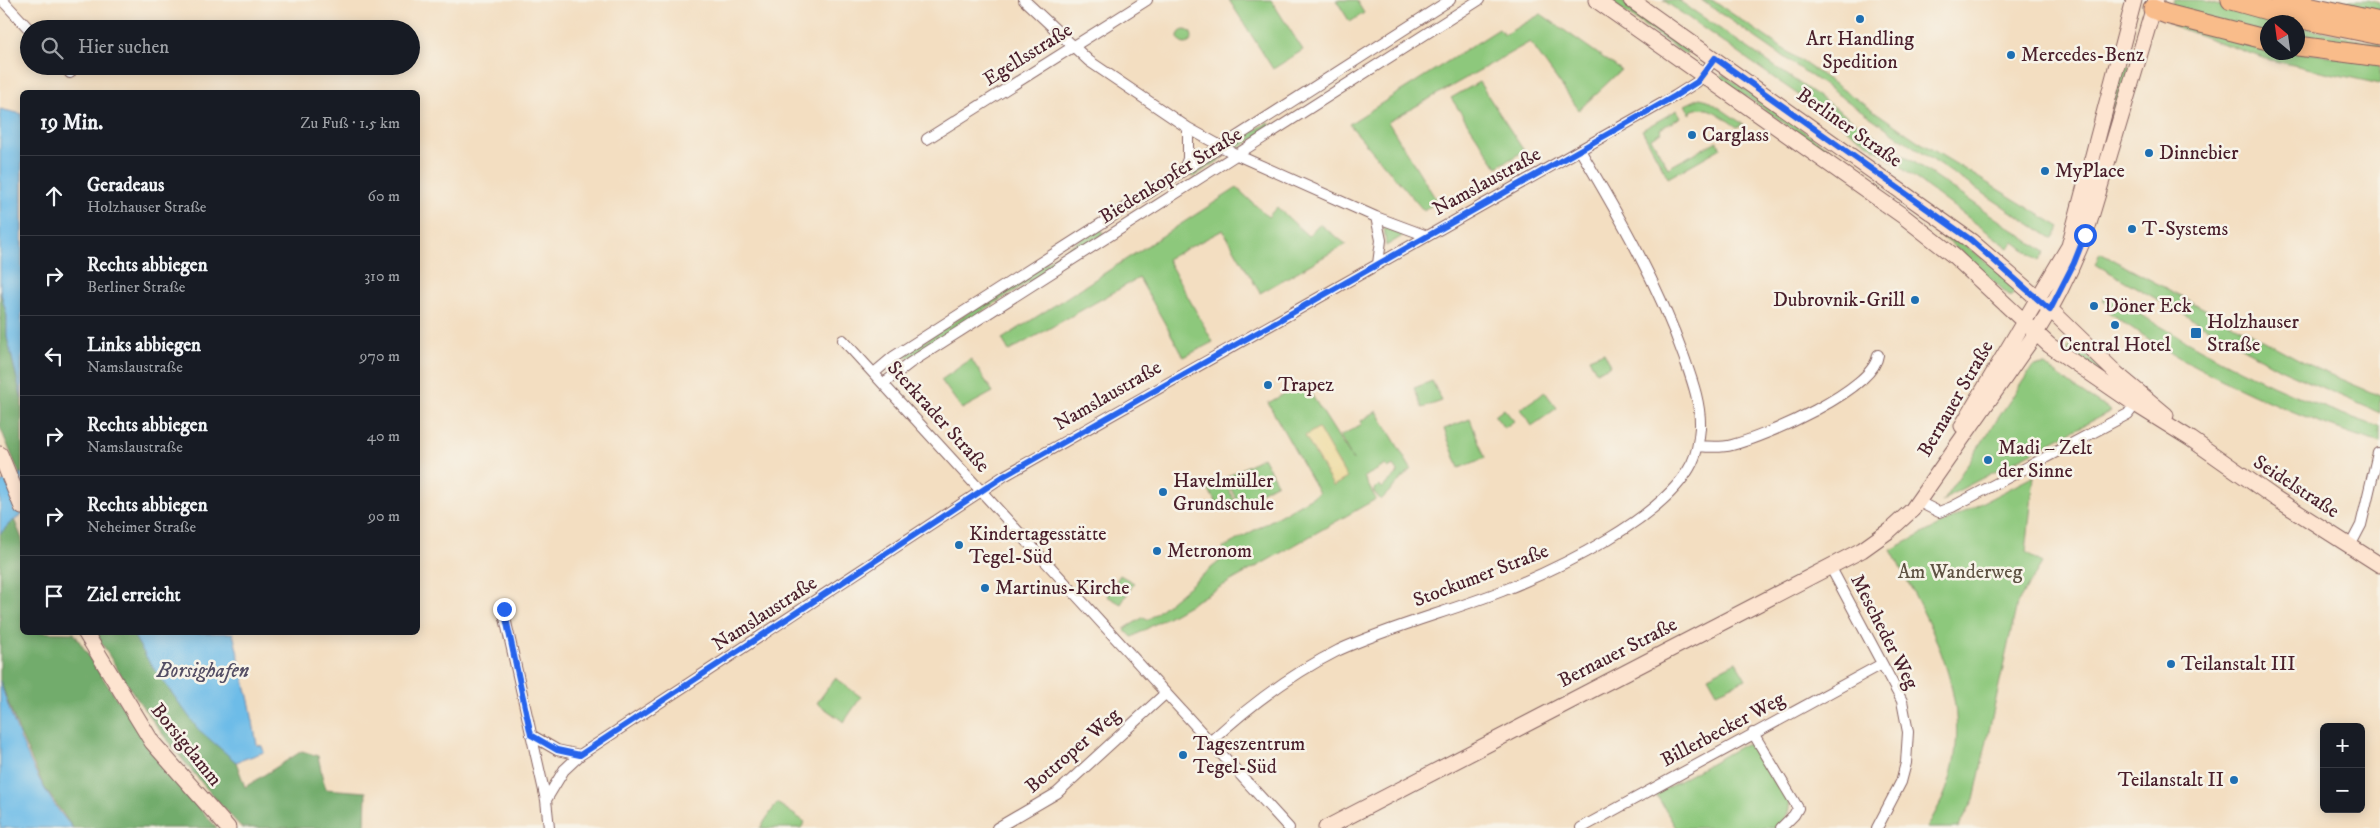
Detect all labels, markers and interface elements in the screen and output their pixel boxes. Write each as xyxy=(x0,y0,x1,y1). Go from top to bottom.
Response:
marker: Art Handling Spedition xyxy=(1854,13,1866,25)
north arrow xyxy=(2260,15,2305,60)
street label: Egellsstraße xyxy=(979,18,1077,92)
search box xyxy=(20,20,420,75)
place label: Art Handling Spedition xyxy=(1806,27,1914,75)
icon: search xyxy=(38,34,66,62)
text: Hier suchen xyxy=(78,36,169,59)
place label: Mercedes-Benz xyxy=(2021,43,2145,68)
marker: Mercedes-Benz xyxy=(2005,49,2017,61)
street label: Berliner Straße xyxy=(1791,82,1907,174)
text: 19 Min. xyxy=(40,110,103,136)
text: Zu Fuß · 1.5 km xyxy=(300,113,400,133)
street label: Biedenkopfer Straße xyxy=(1095,122,1247,230)
place label: Carglass xyxy=(1702,123,1769,148)
marker: Carglass xyxy=(1686,129,1698,141)
place label: Dinnebier xyxy=(2159,141,2239,166)
street label: Namslaustraße xyxy=(1429,142,1545,222)
marker: Dinnebier xyxy=(2143,147,2155,159)
place label: MyPlace xyxy=(2055,159,2125,184)
marker: MyPlace xyxy=(2039,165,2051,177)
text: Geradeaus xyxy=(87,174,164,197)
icon: ahead xyxy=(40,182,68,210)
text: 60 m xyxy=(368,186,400,206)
text: Holzhauser Straße xyxy=(87,197,206,217)
place label: T-Systems xyxy=(2142,217,2228,242)
marker: T-Systems xyxy=(2126,223,2138,235)
route start xyxy=(2074,224,2097,247)
text: Rechts abbiegen xyxy=(87,254,208,277)
icon: right xyxy=(40,262,68,290)
text: 310 m xyxy=(364,266,400,286)
text: Berliner Straße xyxy=(87,277,185,297)
place label: Dubrovnik-Grill xyxy=(1773,288,1905,313)
marker: Dubrovnik-Grill xyxy=(1909,294,1921,306)
place label: Döner Eck xyxy=(2104,294,2192,319)
marker: Döner Eck xyxy=(2088,300,2100,312)
place label: Holzhauser Straße xyxy=(2207,310,2299,358)
marker: Central Hotel xyxy=(2109,319,2121,331)
marker: Holzhauser Straße xyxy=(2189,326,2203,340)
place label: Central Hotel xyxy=(2059,333,2171,358)
text: Links abbiegen xyxy=(87,334,201,357)
street label: Bernauer Straße xyxy=(1913,336,1999,462)
icon: left xyxy=(40,342,68,370)
text: 970 m xyxy=(360,346,400,366)
street label: Namslaustraße xyxy=(1050,355,1166,437)
street label: Sterkrader Straße xyxy=(881,356,995,478)
text: Namslaustraße xyxy=(87,357,183,377)
place label: Trapez xyxy=(1278,373,1334,398)
marker: Trapez xyxy=(1262,379,1274,391)
text: Rechts abbiegen xyxy=(87,414,208,437)
icon: right xyxy=(40,422,68,450)
text: 40 m xyxy=(367,426,400,446)
place label: Madi – Zelt der Sinne xyxy=(1998,436,2092,484)
text: Namslaustraße xyxy=(87,437,183,457)
street label: Seidelstraße xyxy=(2248,450,2344,524)
marker: Madi – Zelt der Sinne xyxy=(1982,454,1994,466)
place label: Havelmüller Grundschule xyxy=(1173,469,1274,517)
marker: Havelmüller Grundschule xyxy=(1157,486,1169,498)
text: Rechts abbiegen xyxy=(87,494,208,517)
icon: right xyxy=(40,502,68,530)
text: 90 m xyxy=(368,506,400,526)
text: Neheimer Straße xyxy=(87,517,196,537)
place label: Kindertagesstätte Tegel-Süd xyxy=(969,522,1107,570)
marker: Kindertagesstätte Tegel-Süd xyxy=(953,539,965,551)
place label: Metronom xyxy=(1167,539,1252,564)
street label: Stockumer Straße xyxy=(1410,539,1552,613)
marker: Metronom xyxy=(1151,545,1163,557)
park label: Am Wanderweg xyxy=(1898,560,2023,585)
street label: Mescheder Weg xyxy=(1844,570,1924,694)
street label: Namslaustraße xyxy=(708,571,822,657)
place label: Martinus-Kirche xyxy=(995,576,1129,601)
icon: arrive xyxy=(40,582,68,610)
marker: Martinus-Kirche xyxy=(979,582,991,594)
text: Ziel erreicht xyxy=(87,584,181,607)
route end xyxy=(493,598,516,621)
street label: Bernauer Straße xyxy=(1554,612,1682,694)
place label: Teilanstalt III xyxy=(2181,652,2295,677)
water label: Borsighafen xyxy=(156,658,250,684)
marker: Teilanstalt III xyxy=(2165,658,2177,670)
street label: Billerbecker Weg xyxy=(1657,687,1789,773)
street label: Borsigdamm xyxy=(145,698,227,792)
street label: Bottroper Weg xyxy=(1020,703,1126,799)
map controls xyxy=(2320,723,2365,813)
button: + xyxy=(2320,723,2365,768)
place label: Tageszentrum Tegel-Süd xyxy=(1193,732,1305,780)
marker: Tageszentrum Tegel-Süd xyxy=(1177,749,1189,761)
place label: Teilanstalt II xyxy=(2118,768,2224,793)
button: − xyxy=(2320,768,2365,813)
marker: Teilanstalt II xyxy=(2228,774,2240,786)

